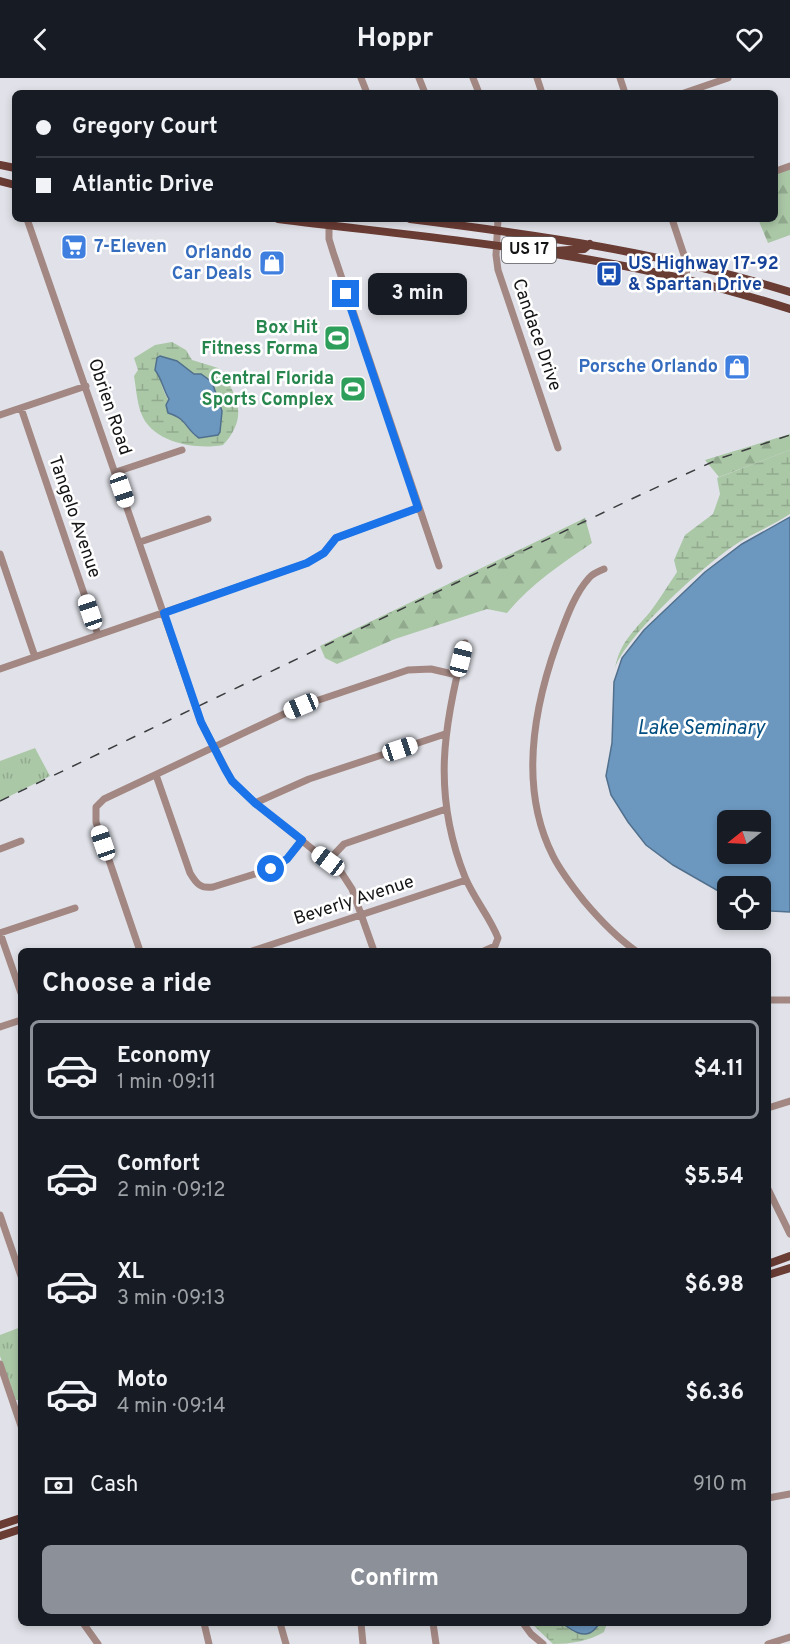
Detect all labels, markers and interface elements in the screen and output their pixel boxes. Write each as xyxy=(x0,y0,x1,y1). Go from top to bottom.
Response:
text: Hoppr xyxy=(357,22,433,56)
icon: back xyxy=(24,23,57,56)
icon: heart xyxy=(733,23,766,56)
text: Gregory Court xyxy=(72,114,218,141)
text: Atlantic Drive xyxy=(72,172,214,199)
supermarket icon: 7-Eleven xyxy=(59,232,89,262)
place label: 7-Eleven xyxy=(94,236,167,259)
road number: US 17 xyxy=(502,237,556,263)
place label: Orlando Car Deals xyxy=(172,242,252,286)
shop icon: Orlando Car Deals xyxy=(257,248,287,278)
place label: US Highway 17-92 & Spartan Drive xyxy=(628,253,779,297)
bus stop icon: US Highway 17-92 & Spartan Drive xyxy=(594,259,624,289)
callout: 3 min xyxy=(367,273,466,315)
street label: Candace Drive xyxy=(506,276,566,394)
route end xyxy=(332,280,359,307)
text: 3 min xyxy=(391,281,444,307)
place label: Box Hit Fitness Forma xyxy=(201,317,318,361)
sports icon: Box Hit Fitness Forma xyxy=(322,323,352,353)
shop icon: Porsche Orlando xyxy=(722,352,752,382)
street label: Obrien Road xyxy=(82,356,136,458)
place label: Porsche Orlando xyxy=(579,356,718,379)
place label: Central Florida Sports Complex xyxy=(202,368,334,412)
sports icon: Central Florida Sports Complex xyxy=(338,374,368,404)
street label: Tangelo Avenue xyxy=(42,453,106,581)
car xyxy=(108,470,136,510)
car xyxy=(76,592,104,632)
car xyxy=(448,639,474,679)
car xyxy=(281,691,321,721)
water label: Lake Seminary xyxy=(637,716,766,742)
car xyxy=(380,735,420,763)
north arrow xyxy=(717,810,771,864)
map controls xyxy=(717,810,771,930)
car xyxy=(89,823,117,863)
car xyxy=(308,843,348,879)
route start xyxy=(257,855,284,882)
street label: Beverly Avenue xyxy=(291,871,417,931)
button: locate xyxy=(717,876,771,930)
text: Choose a ride xyxy=(42,967,212,1001)
icon: car xyxy=(45,1043,99,1097)
text: Economy xyxy=(117,1043,211,1070)
text: $4.11 xyxy=(694,1056,744,1083)
text: 1 min · 09:11 xyxy=(117,1070,216,1096)
icon: car xyxy=(45,1151,99,1205)
text: Comfort xyxy=(117,1151,200,1178)
text: $5.54 xyxy=(684,1164,744,1191)
text: 2 min · 09:12 xyxy=(117,1178,226,1204)
icon: car xyxy=(45,1259,99,1313)
text: XL xyxy=(117,1259,144,1286)
text: $6.98 xyxy=(685,1272,744,1299)
text: 3 min · 09:13 xyxy=(117,1286,225,1312)
icon: car xyxy=(45,1367,99,1421)
text: Moto xyxy=(117,1367,168,1394)
text: $6.36 xyxy=(685,1380,744,1407)
text: 4 min · 09:14 xyxy=(117,1394,226,1420)
icon: cash xyxy=(42,1469,75,1502)
text: Cash xyxy=(90,1472,139,1499)
text: 910 m xyxy=(693,1472,747,1498)
button: Confirm xyxy=(42,1545,747,1614)

